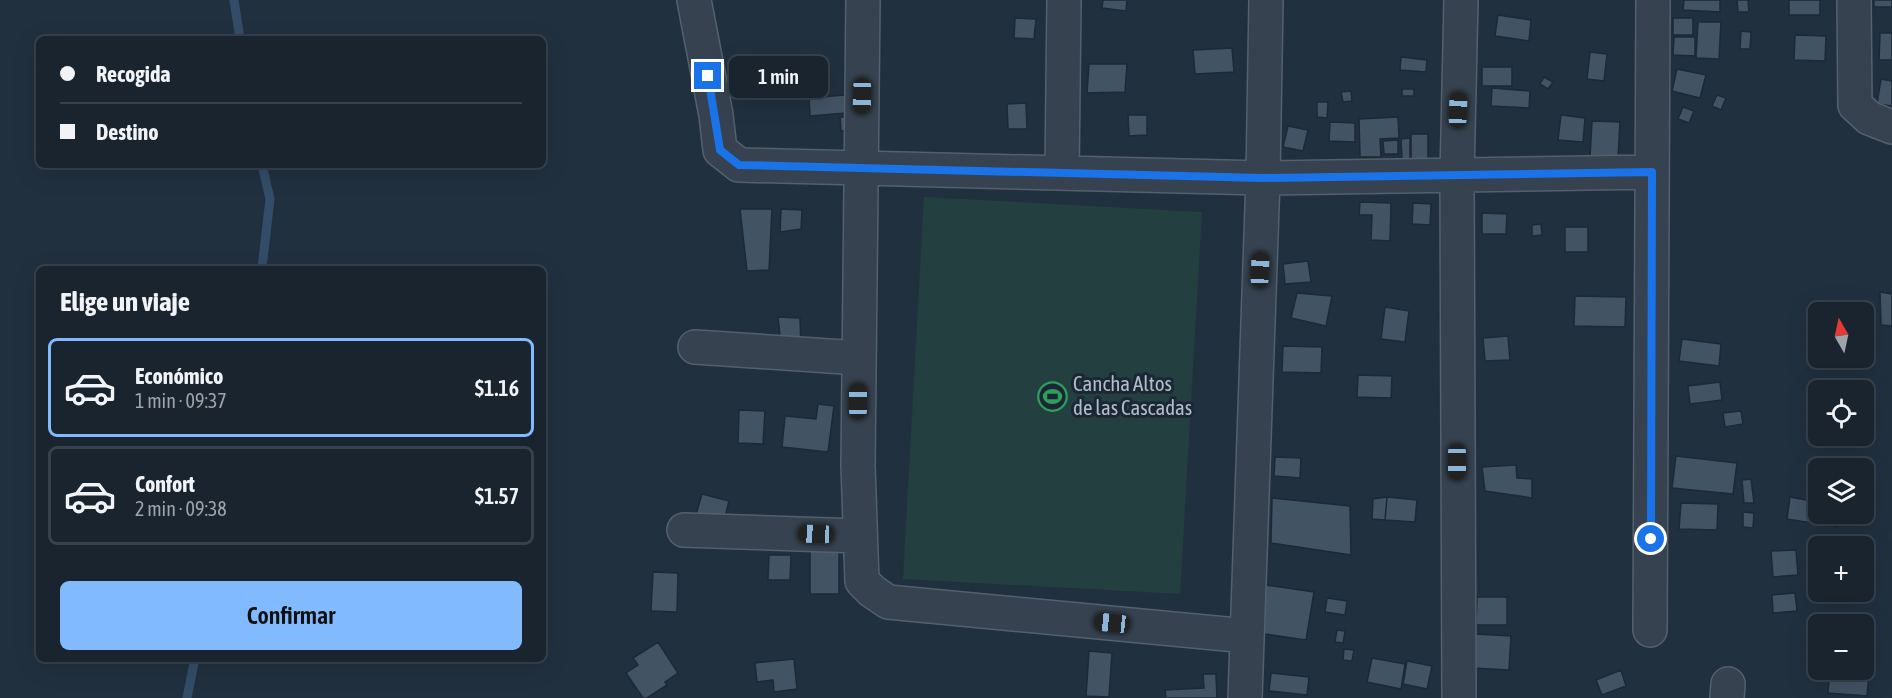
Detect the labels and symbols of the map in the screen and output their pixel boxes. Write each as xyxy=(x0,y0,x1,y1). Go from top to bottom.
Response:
callout: 1 min xyxy=(729,55,828,97)
route end xyxy=(694,62,721,89)
car xyxy=(853,78,871,114)
car xyxy=(1448,92,1468,128)
car xyxy=(1250,252,1270,288)
north arrow xyxy=(1808,302,1874,368)
place label: Cancha Altos de las Cascadas xyxy=(1073,371,1192,419)
sports icon: Cancha Altos de las Cascadas xyxy=(1036,380,1068,412)
car xyxy=(849,383,867,419)
car xyxy=(1448,444,1466,480)
car xyxy=(798,524,834,544)
route start xyxy=(1637,525,1664,552)
car xyxy=(1093,612,1131,634)

